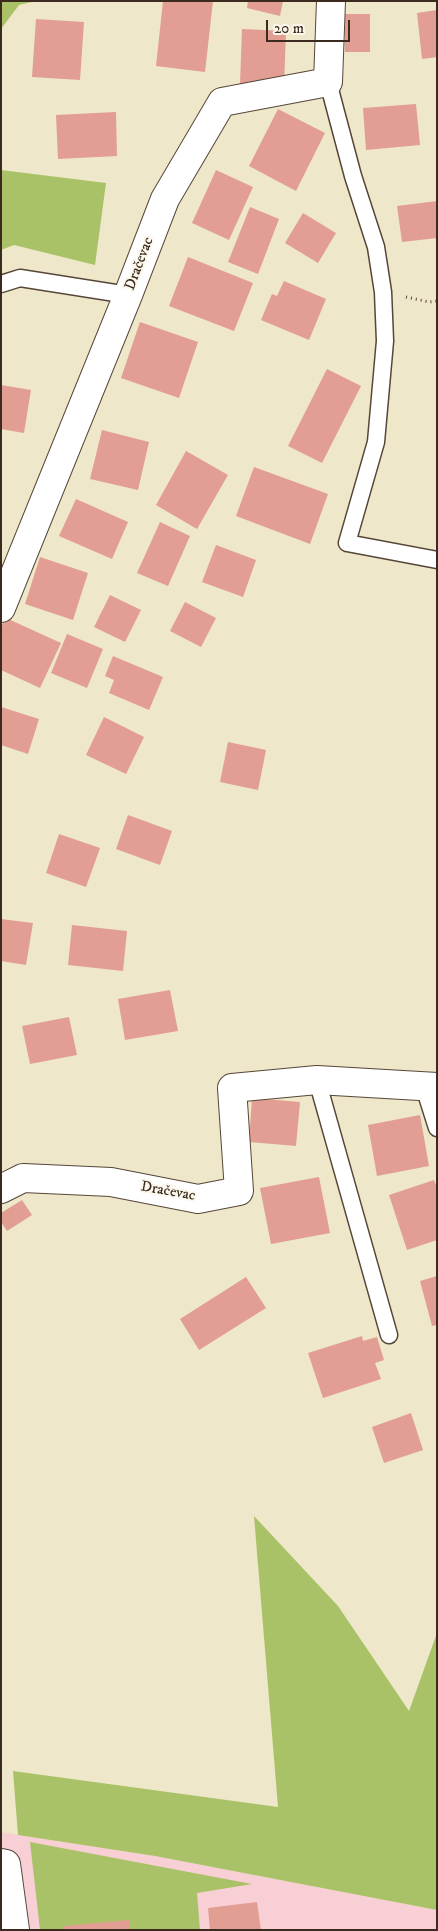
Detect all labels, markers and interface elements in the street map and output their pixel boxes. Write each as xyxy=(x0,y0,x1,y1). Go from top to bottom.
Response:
scale bar xyxy=(268,10,352,42)
text: 20 m xyxy=(274,19,304,38)
street label: Dračevac xyxy=(122,235,158,293)
street label: Dračevac xyxy=(139,1178,197,1206)

